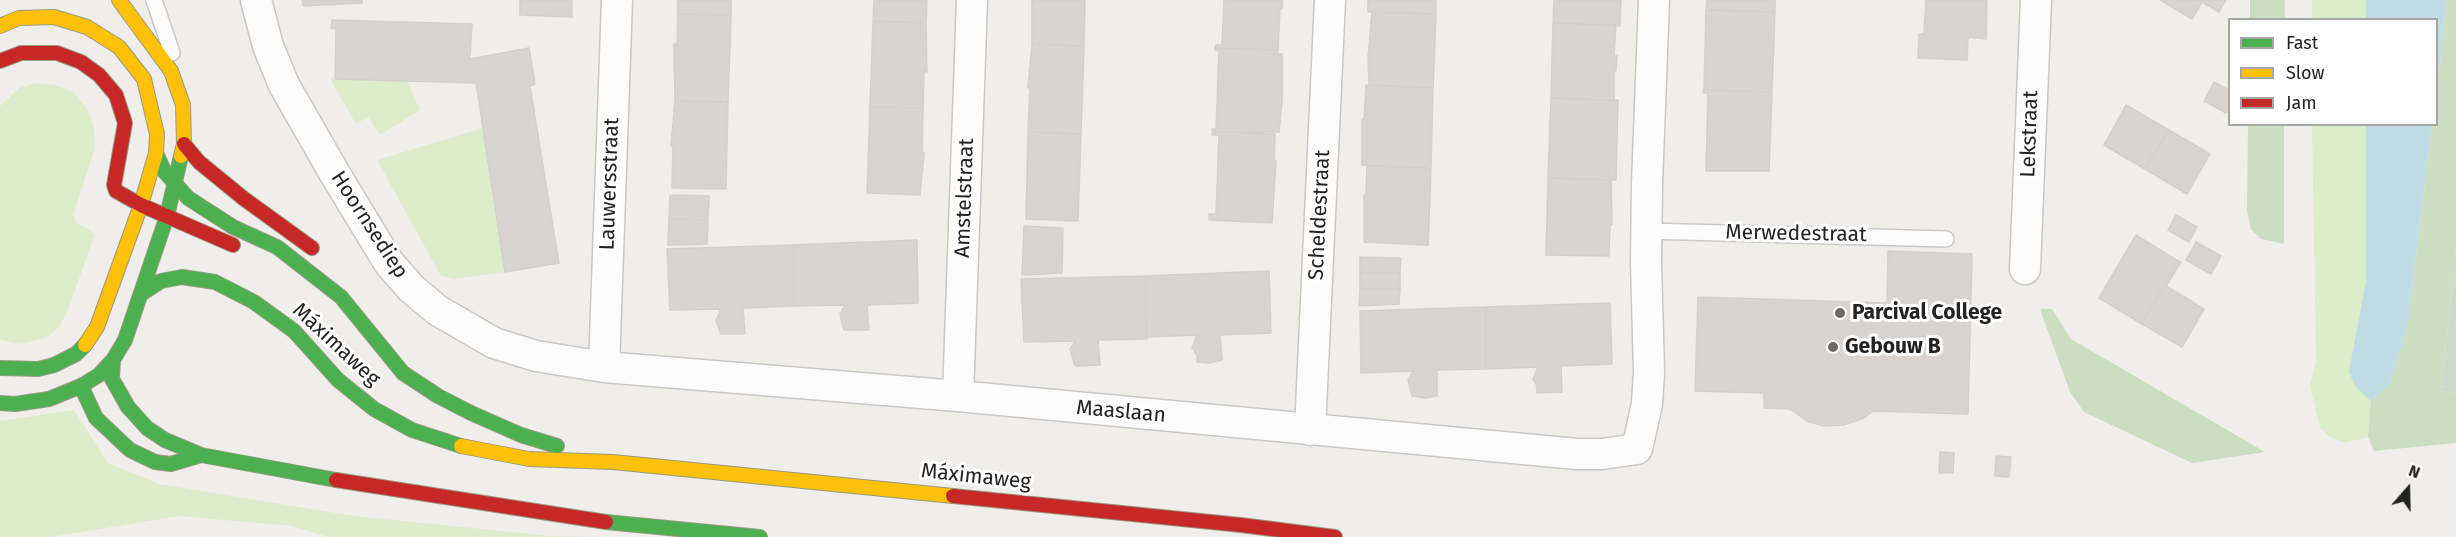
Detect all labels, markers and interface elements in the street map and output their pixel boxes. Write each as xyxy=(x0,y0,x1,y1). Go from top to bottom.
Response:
legend xyxy=(2228,18,2438,126)
text: Fast xyxy=(2286,32,2318,54)
text: Slow xyxy=(2286,62,2324,84)
street label: Lekstraat xyxy=(2016,90,2044,178)
text: Jam xyxy=(2286,92,2317,114)
street label: Lauwersstraat xyxy=(595,117,625,251)
street label: Amstelstraat xyxy=(950,138,980,258)
street label: Scheldestraat xyxy=(1304,149,1336,281)
street label: Hoornsediep xyxy=(325,167,413,283)
street label: Merwedestraat xyxy=(1725,220,1867,248)
street label: Máximaweg xyxy=(287,298,385,392)
place label: Parcival College xyxy=(1852,300,2002,326)
marker: Parcival College xyxy=(1833,306,1847,320)
place label: Gebouw B xyxy=(1845,334,1941,360)
marker: Gebouw B xyxy=(1826,340,1840,354)
street label: Maaslaan xyxy=(1075,396,1167,428)
street label: Máximaweg xyxy=(920,459,1032,495)
north arrow xyxy=(2378,459,2438,519)
text: N xyxy=(2406,461,2423,482)

